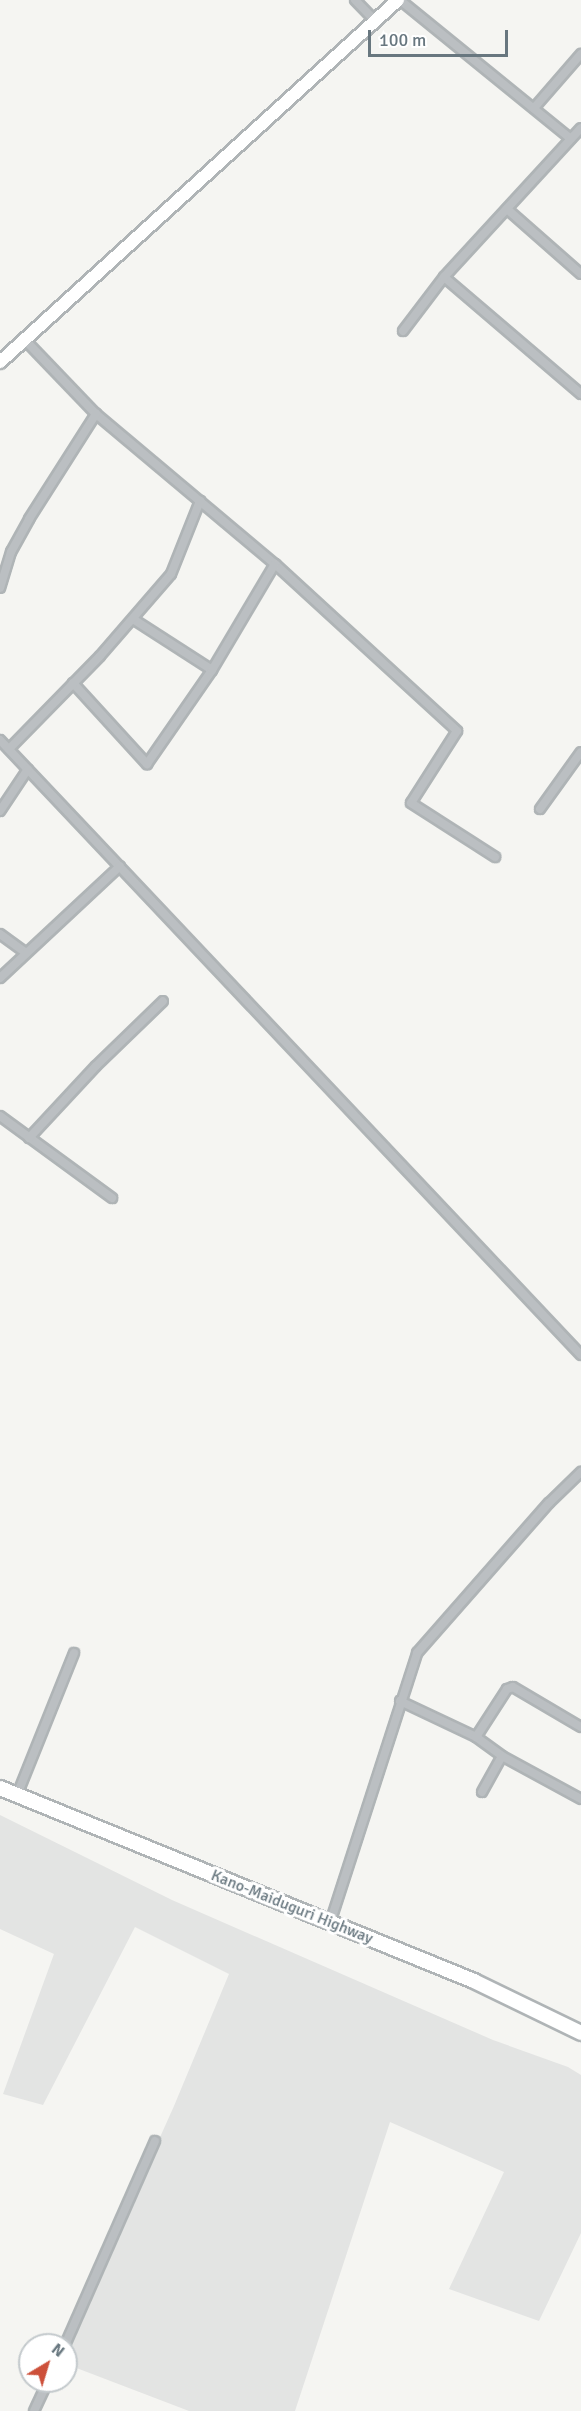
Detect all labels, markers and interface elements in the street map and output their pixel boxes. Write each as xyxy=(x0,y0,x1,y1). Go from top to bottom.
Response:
scale bar xyxy=(371,18,510,56)
text: 100 m xyxy=(379,29,426,51)
street label: Kano-Maiduguri Highway xyxy=(208,1866,376,1948)
north arrow xyxy=(18,2333,78,2393)
text: N xyxy=(47,2339,68,2362)

